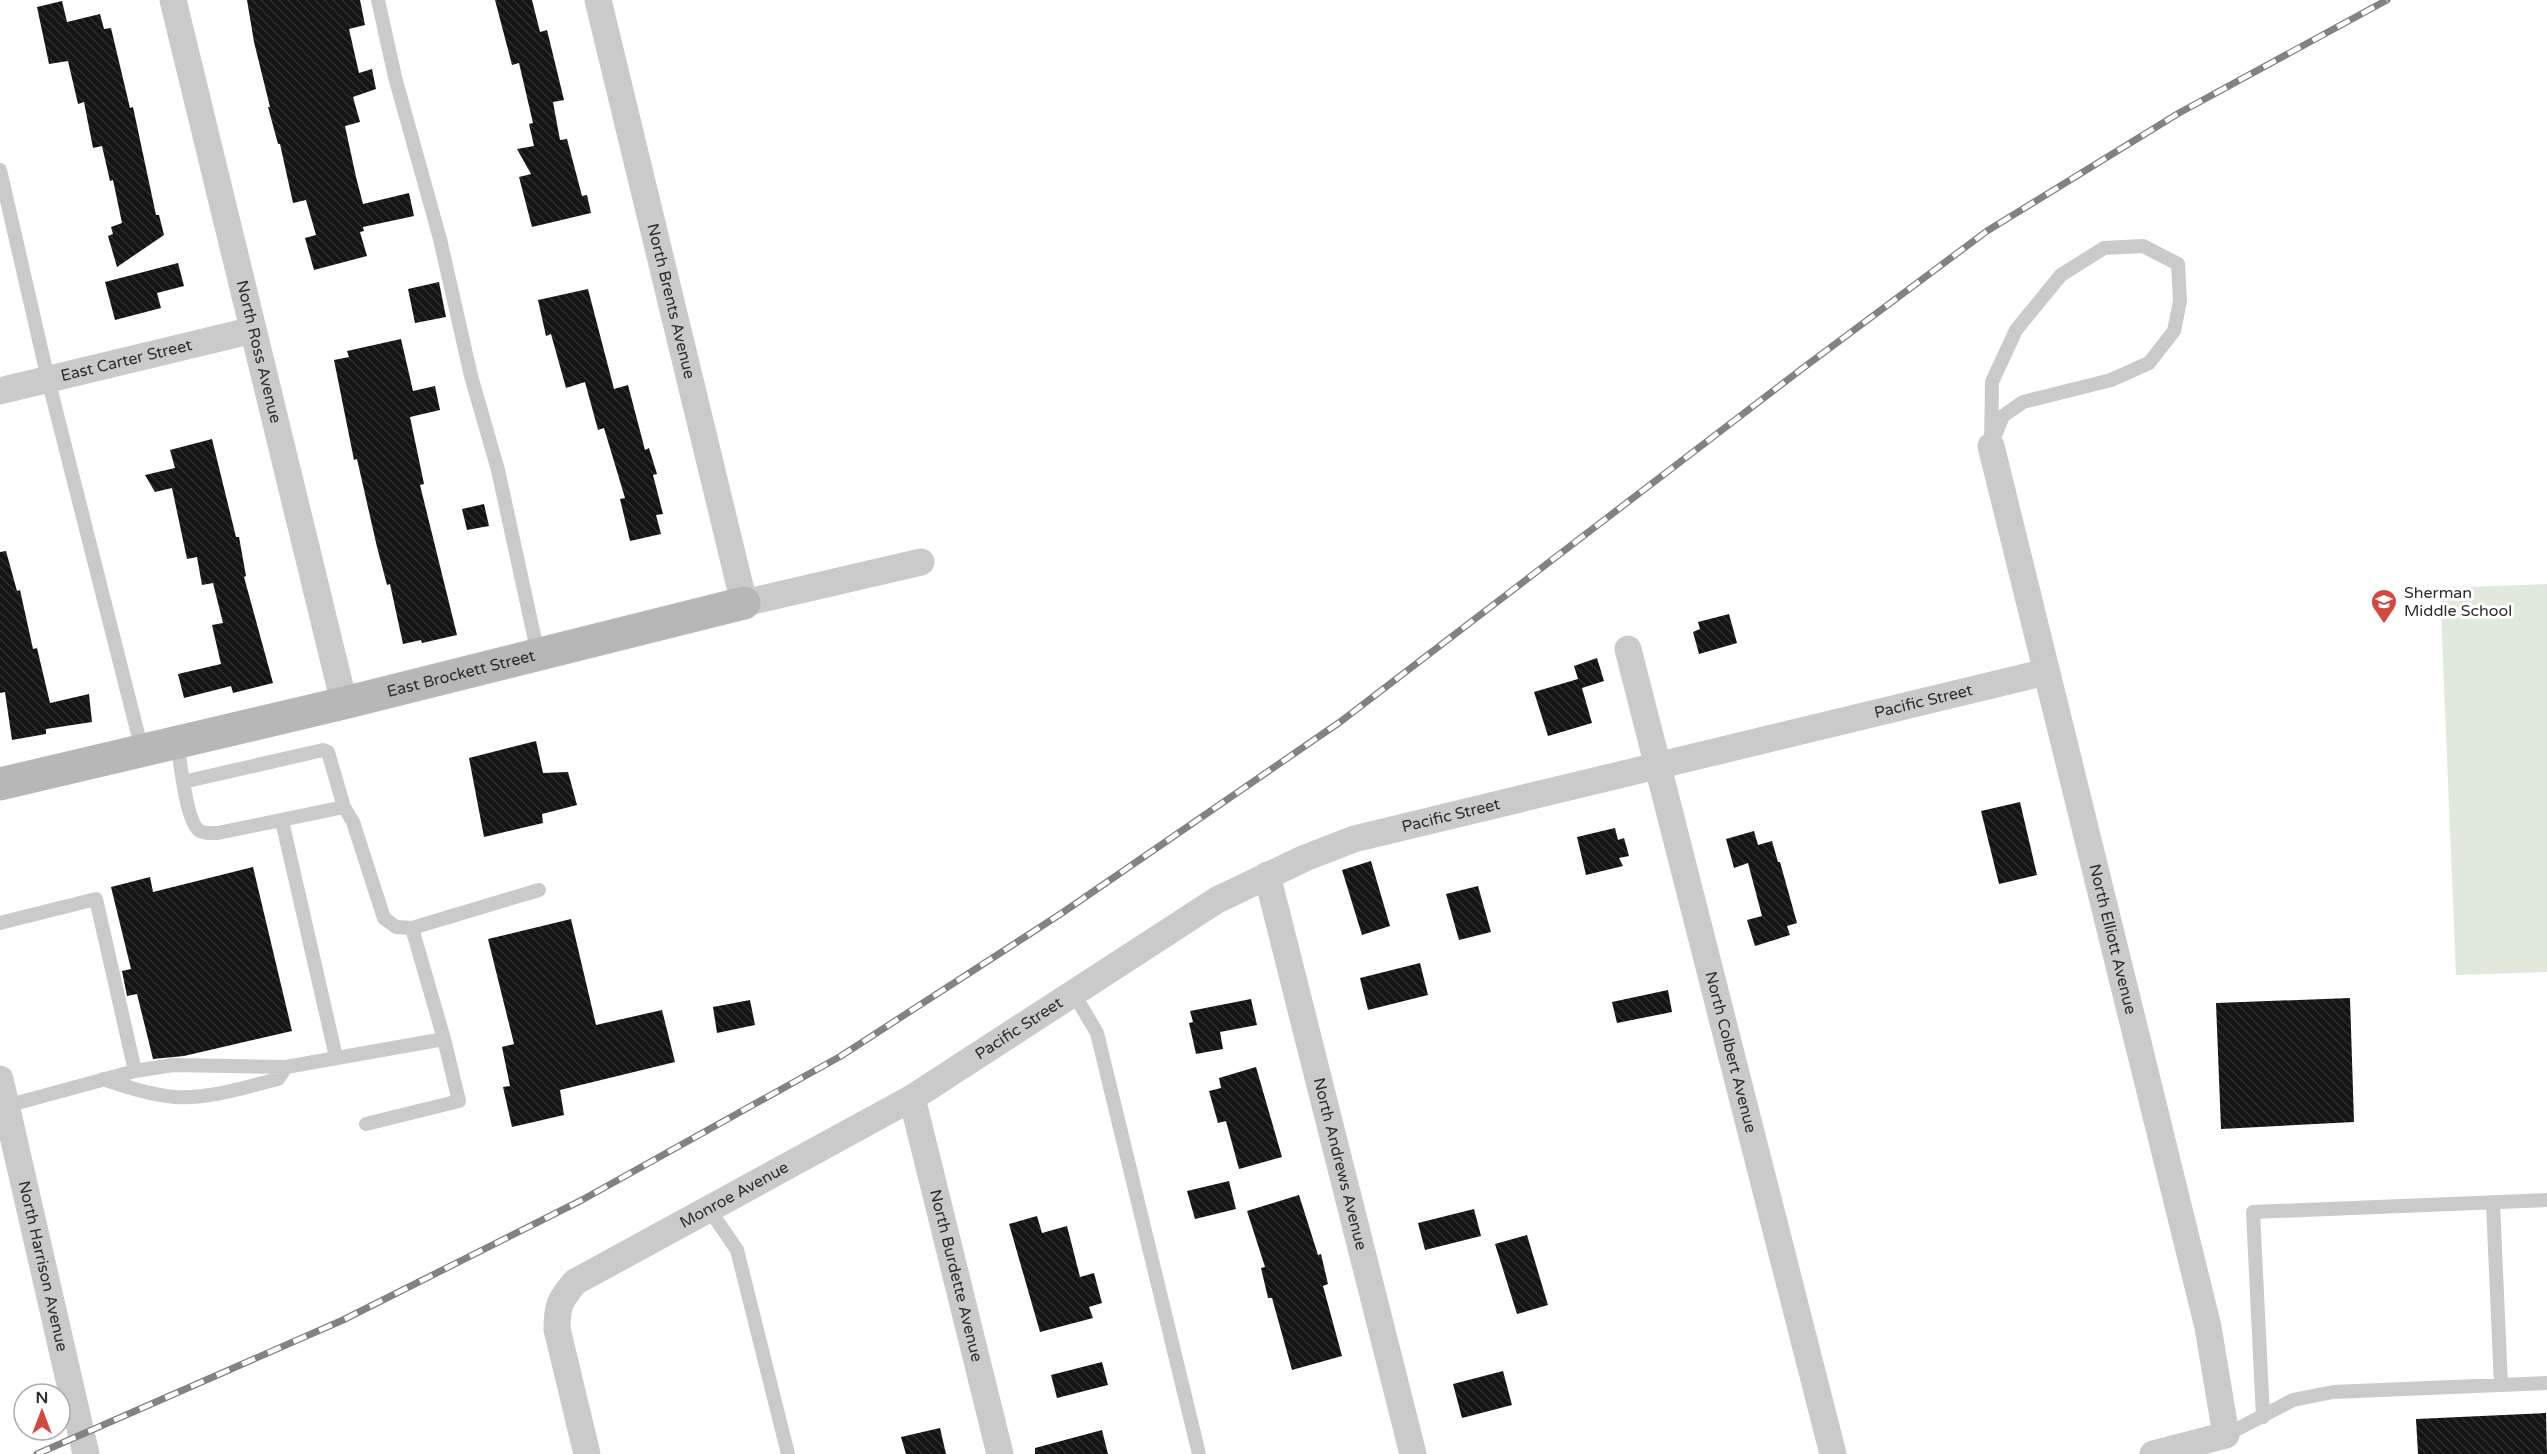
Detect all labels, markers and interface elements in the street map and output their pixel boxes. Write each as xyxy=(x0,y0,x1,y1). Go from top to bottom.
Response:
street label: North Brents Avenue xyxy=(642,222,699,381)
street label: North Ross Avenue xyxy=(232,278,286,425)
street label: East Carter Street xyxy=(59,335,194,386)
place label: Sherman Middle School xyxy=(2404,583,2512,621)
school or university icon: Sherman Middle School xyxy=(2369,587,2399,625)
street label: East Brockett Street xyxy=(385,646,537,702)
street label: Pacific Street xyxy=(1872,680,1975,723)
street label: Pacific Street xyxy=(1400,794,1502,837)
street label: North Elliott Avenue xyxy=(2084,862,2141,1016)
street label: North Colbert Avenue xyxy=(1700,969,1761,1135)
street label: Pacific Street xyxy=(971,993,1067,1064)
street label: North Andrews Avenue xyxy=(1309,1076,1371,1252)
street label: Monroe Avenue xyxy=(676,1157,792,1233)
street label: North Harrison Avenue xyxy=(14,1179,72,1353)
street label: North Burdette Avenue xyxy=(925,1187,987,1364)
north arrow xyxy=(12,1382,72,1442)
text: N xyxy=(36,1388,48,1408)

